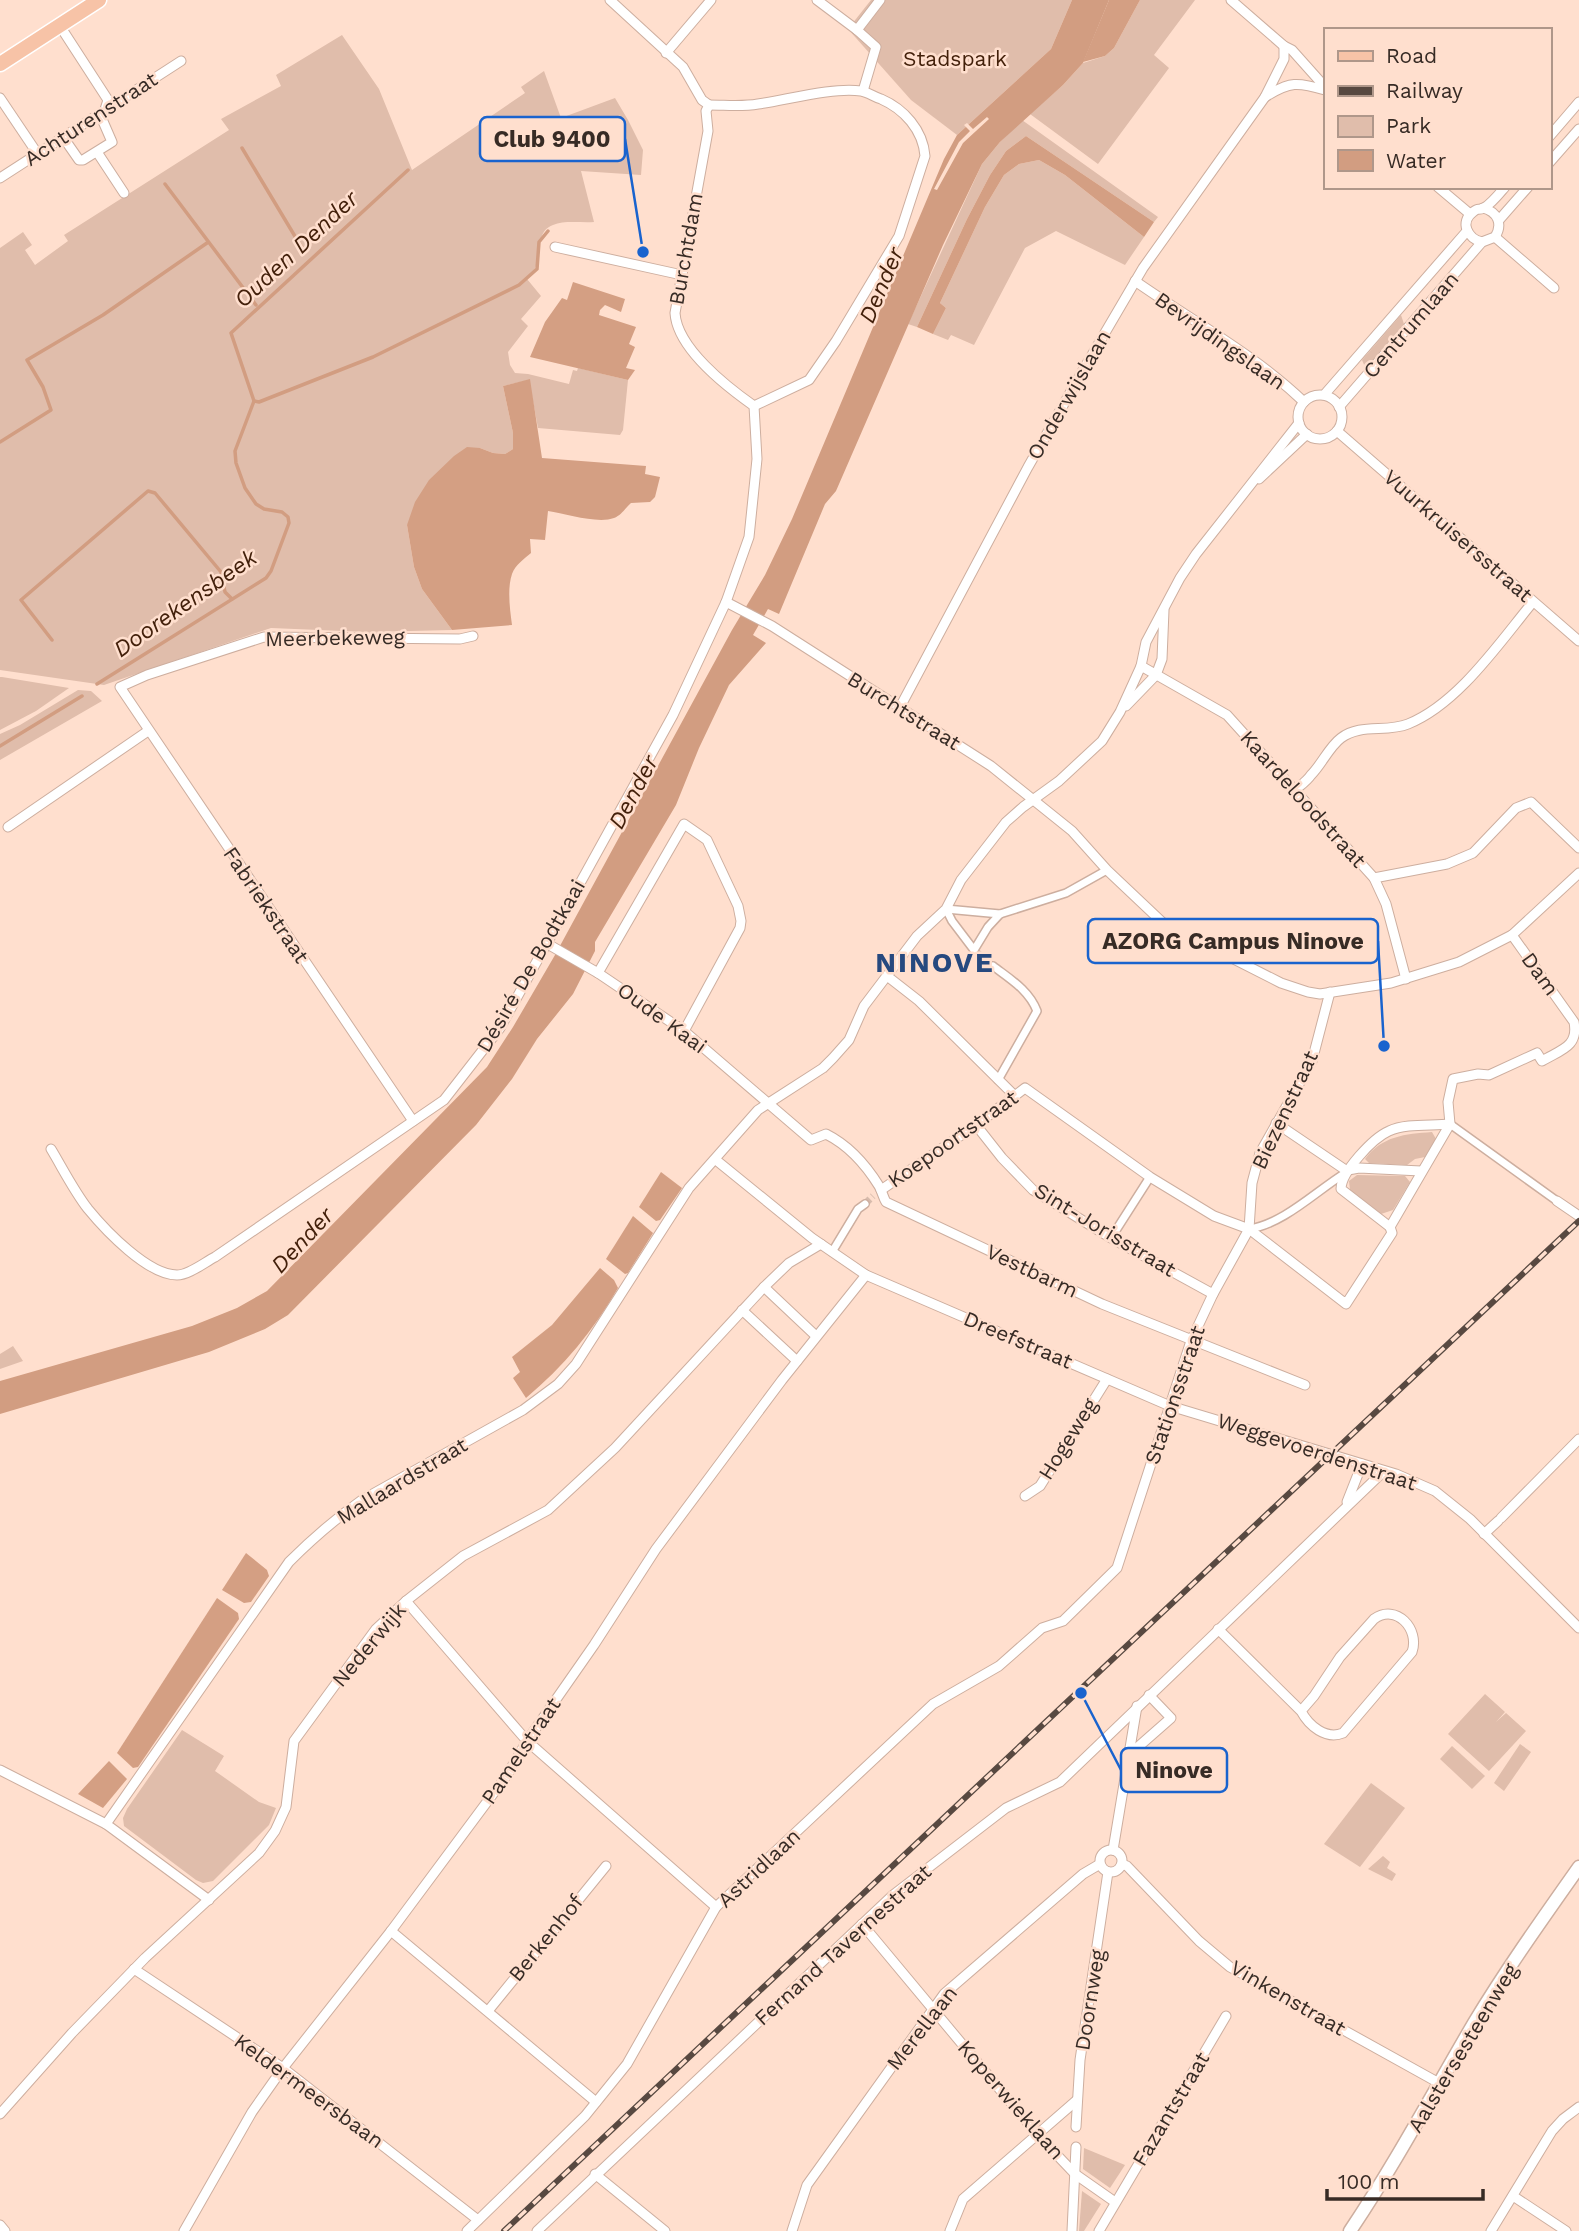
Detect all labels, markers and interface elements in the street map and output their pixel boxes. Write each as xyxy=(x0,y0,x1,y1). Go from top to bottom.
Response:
legend xyxy=(1324,28,1551,189)
text: Road xyxy=(1386,43,1437,68)
park label: Stadspark xyxy=(903,46,1007,71)
street label: Achturenstraat xyxy=(19,66,162,171)
text: Railway xyxy=(1386,78,1463,103)
text: Park xyxy=(1386,113,1431,138)
callout: Club 9400 xyxy=(480,117,625,161)
text: Club 9400 xyxy=(493,126,611,153)
text: Water xyxy=(1386,148,1447,173)
water label: Ouden Dender xyxy=(229,185,364,313)
street label: Burchtdam xyxy=(663,191,708,307)
water label: Dender xyxy=(854,242,910,327)
street label: Centrumlaan xyxy=(1358,266,1464,383)
street label: Bevrijdingslaan xyxy=(1150,286,1290,395)
street label: Onderwijslaan xyxy=(1021,326,1116,464)
street label: Vuurkruisersstraat xyxy=(1379,464,1538,607)
water label: Doorekensbeek xyxy=(108,543,263,663)
street label: Meerbekeweg xyxy=(265,624,406,651)
street label: Burchtstraat xyxy=(843,666,966,755)
street label: Kaardeloodstraat xyxy=(1235,725,1372,873)
water label: Dender xyxy=(603,750,664,834)
street label: Fabriekstraat xyxy=(218,842,315,968)
street label: Désiré De Bodtkaai xyxy=(471,875,590,1057)
callout: AZORG Campus Ninove xyxy=(1088,919,1378,963)
text: AZORG Campus Ninove xyxy=(1102,928,1364,955)
district label: NINOVE xyxy=(875,946,995,979)
street label: Dam xyxy=(1516,947,1564,1000)
street label: Oude Kaai xyxy=(613,977,712,1058)
street label: Biezenstraat xyxy=(1246,1046,1323,1173)
street label: Koepoortstraat xyxy=(883,1084,1023,1193)
street label: Sint-Jorisstraat xyxy=(1030,1177,1181,1282)
water label: Dender xyxy=(265,1201,340,1279)
street label: Vestbarm xyxy=(982,1238,1082,1303)
street label: Dreefstraat xyxy=(960,1305,1077,1374)
street label: Stationsstraat xyxy=(1139,1322,1210,1467)
street label: Hogeweg xyxy=(1033,1393,1103,1484)
street label: Weggevoerdenstraat xyxy=(1214,1407,1420,1496)
street label: Mallaardstraat xyxy=(332,1432,472,1529)
street label: Nederwijk xyxy=(326,1598,411,1692)
street label: Pamelstraat xyxy=(476,1692,566,1809)
callout: Ninove xyxy=(1121,1748,1227,1792)
text: Ninove xyxy=(1135,1757,1213,1784)
street label: Astridlaan xyxy=(712,1823,805,1912)
street label: Fernand Tavernestraat xyxy=(749,1859,936,2031)
street label: Berkenhof xyxy=(503,1889,588,1986)
street label: Doornweg xyxy=(1069,1947,1110,2052)
street label: Vinkenstraat xyxy=(1226,1954,1351,2041)
street label: Aalstersesteenweg xyxy=(1402,1958,1523,2137)
street label: Merellaan xyxy=(881,1981,962,2075)
street label: Keldermeersbaan xyxy=(230,2028,389,2153)
street label: Koperwieklaan xyxy=(953,2035,1070,2164)
street label: Fazantstraat xyxy=(1127,2047,1215,2170)
scale bar xyxy=(1327,2158,1483,2202)
text: 100 m xyxy=(1338,2169,1400,2194)

